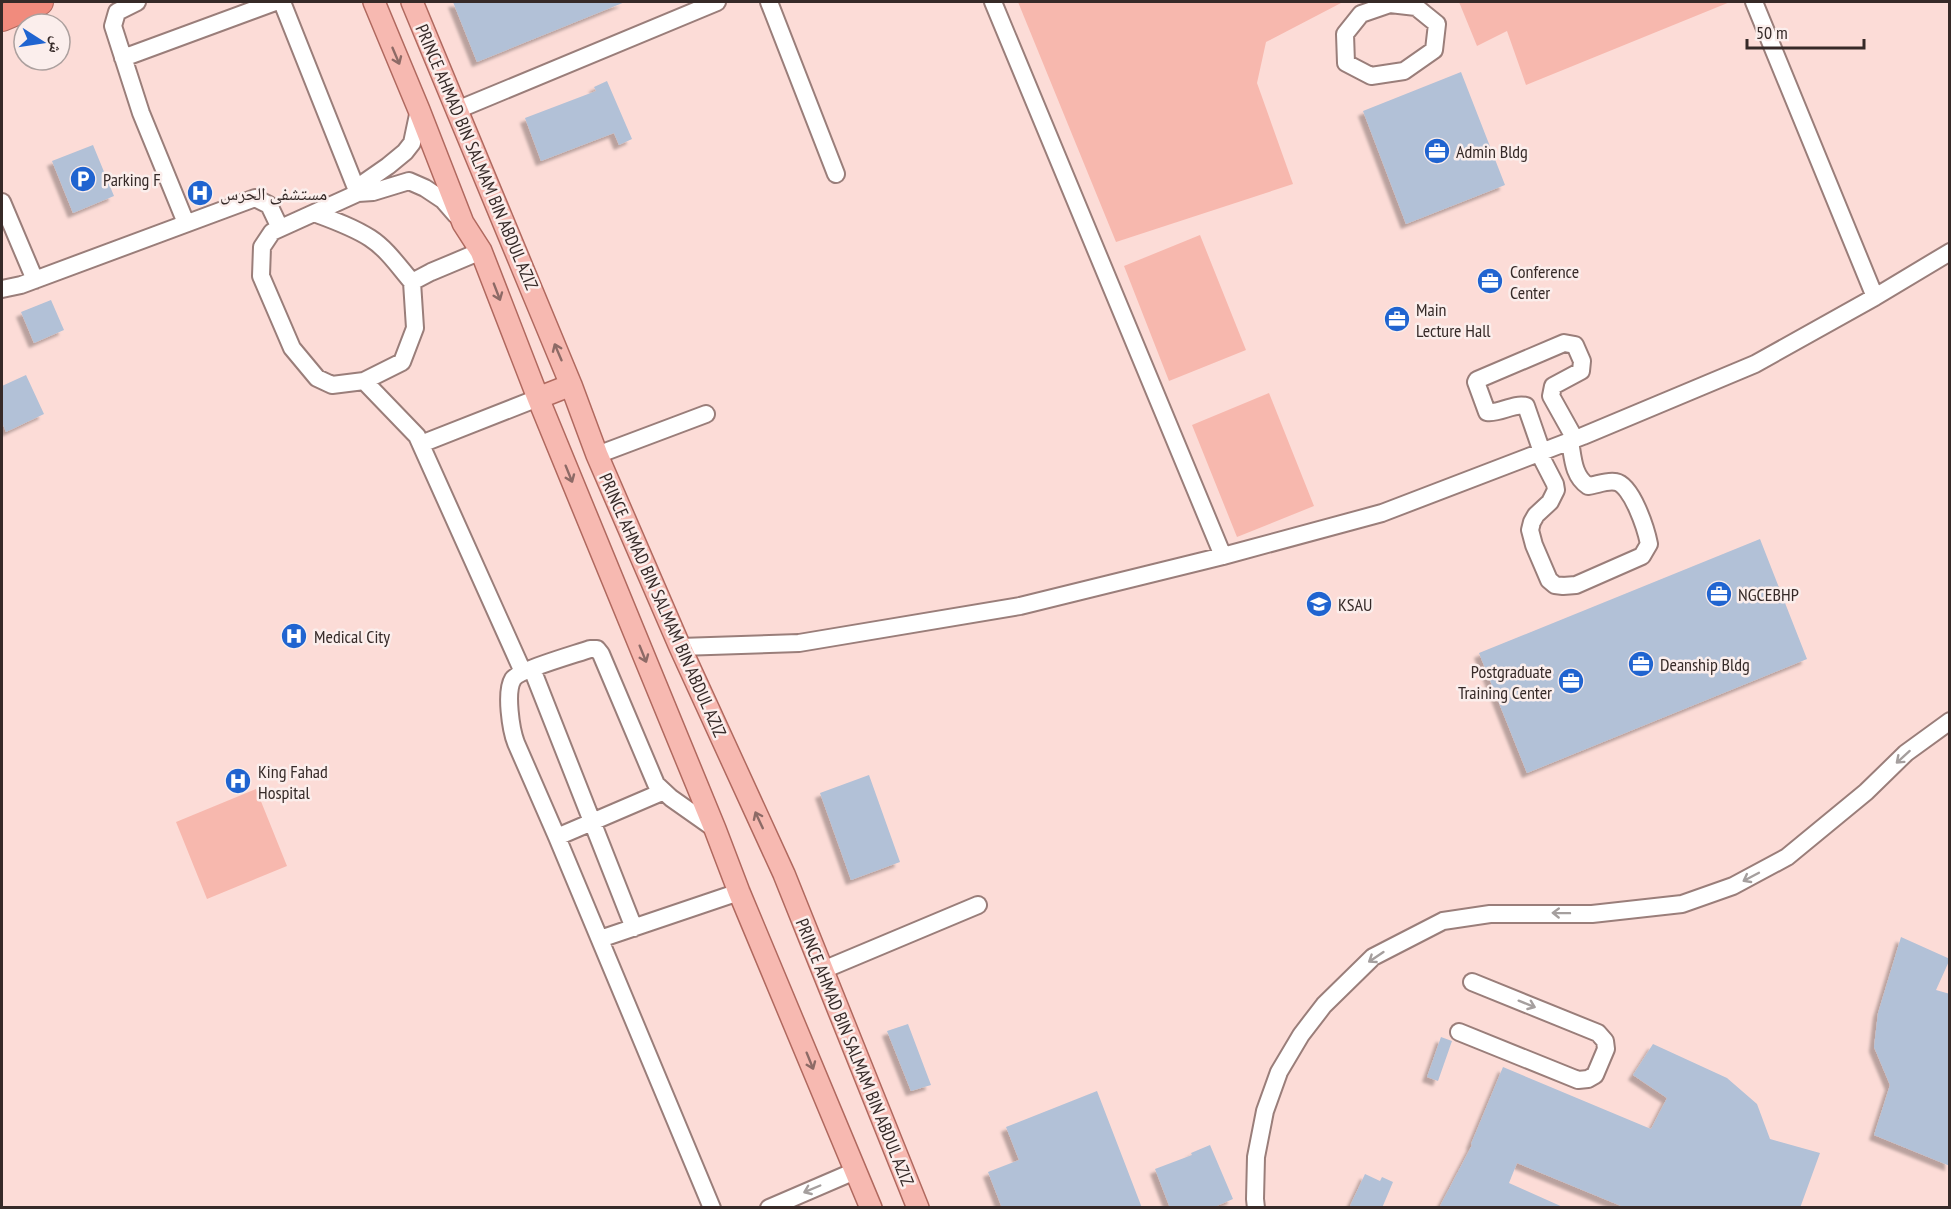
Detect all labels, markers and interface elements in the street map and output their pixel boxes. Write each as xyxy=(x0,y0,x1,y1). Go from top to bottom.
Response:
north arrow xyxy=(12,12,72,72)
scale bar xyxy=(1747,12,1864,50)
street label: PRINCE AHMAD BIN SALMAM BIN ABDUL AZIZ xyxy=(410,21,544,293)
text: 50 m xyxy=(1756,21,1788,44)
text: ش xyxy=(45,35,68,56)
one-way arrow xyxy=(391,46,403,64)
office icon: Admin Bldg xyxy=(1422,136,1452,166)
place label: Admin Bldg xyxy=(1456,140,1528,163)
parking icon: Parking F xyxy=(68,164,98,194)
place label: Parking F xyxy=(103,168,161,191)
hospital icon: مستشفى الحرس xyxy=(185,178,215,208)
place label: مستشفى الحرس xyxy=(220,182,327,205)
place label: Conference Center xyxy=(1510,260,1579,304)
office icon: Conference Center xyxy=(1475,266,1505,296)
one-way arrow xyxy=(492,283,503,301)
place label: Main Lecture Hall xyxy=(1416,298,1491,342)
office icon: Main Lecture Hall xyxy=(1382,304,1412,334)
one-way arrow xyxy=(552,343,563,362)
one-way arrow xyxy=(564,464,575,482)
street label: PRINCE AHMAD BIN SALMAM BIN ABDUL AZIZ xyxy=(594,469,732,741)
office icon: NGCEBHP xyxy=(1704,579,1734,609)
place label: NGCEBHP xyxy=(1738,583,1799,606)
school or university icon: KSAU xyxy=(1304,589,1334,619)
place label: KSAU xyxy=(1338,593,1372,616)
hospital icon: Medical City xyxy=(279,621,309,651)
place label: Medical City xyxy=(314,625,390,648)
one-way arrow xyxy=(638,644,649,663)
office icon: Deanship Bldg xyxy=(1626,649,1656,679)
place label: Deanship Bldg xyxy=(1660,653,1750,676)
place label: Postgraduate Training Center xyxy=(1458,660,1552,704)
office icon: Postgraduate Training Center xyxy=(1556,666,1586,696)
one-way arrow xyxy=(1896,750,1911,764)
place label: King Fahad Hospital xyxy=(258,760,328,804)
hospital icon: King Fahad Hospital xyxy=(223,766,253,796)
one-way arrow xyxy=(753,812,765,830)
one-way arrow xyxy=(1742,872,1760,883)
one-way arrow xyxy=(1552,908,1572,919)
street label: PRINCE AHMAD BIN SALMAM BIN ABDUL AZIZ xyxy=(791,915,919,1189)
one-way arrow xyxy=(1369,951,1385,963)
one-way arrow xyxy=(1517,999,1535,1010)
one-way arrow xyxy=(805,1051,816,1070)
one-way arrow xyxy=(804,1184,822,1196)

